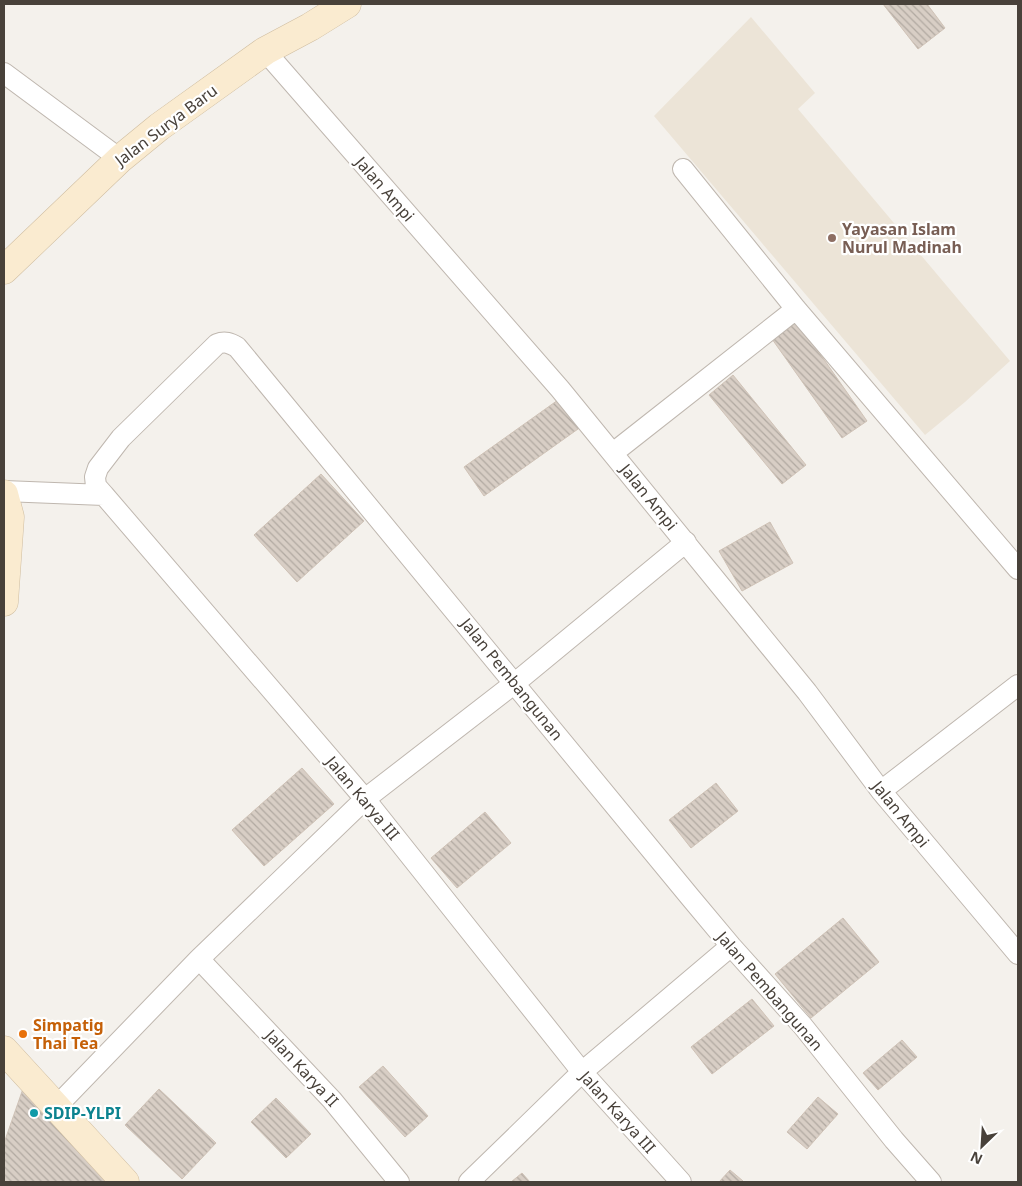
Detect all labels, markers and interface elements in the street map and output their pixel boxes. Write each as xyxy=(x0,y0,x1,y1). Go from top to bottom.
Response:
street label: Jalan Surya Baru xyxy=(109,79,222,172)
street label: Jalan Ampi xyxy=(349,150,419,226)
place label: Yayasan Islam Nurul Madinah xyxy=(842,218,962,258)
marker: Yayasan Islam Nurul Madinah xyxy=(826,232,838,244)
street label: Jalan Ampi xyxy=(614,458,683,535)
street label: Jalan Pembangunan xyxy=(455,612,568,745)
street label: Jalan Karya III xyxy=(320,750,405,845)
street label: Jalan Ampi xyxy=(866,775,935,852)
street label: Jalan Pembangunan xyxy=(711,925,828,1055)
place label: Simpatig Thai Tea xyxy=(33,1014,104,1054)
street label: Jalan Karya II xyxy=(259,1023,344,1111)
marker: Simpatig Thai Tea xyxy=(17,1028,29,1040)
street label: Jalan Karya III xyxy=(574,1065,661,1158)
place label: SDIP-YLPI xyxy=(44,1102,121,1124)
marker: SDIP-YLPI xyxy=(28,1107,40,1119)
north arrow xyxy=(957,1121,1007,1171)
text: N xyxy=(967,1147,985,1169)

